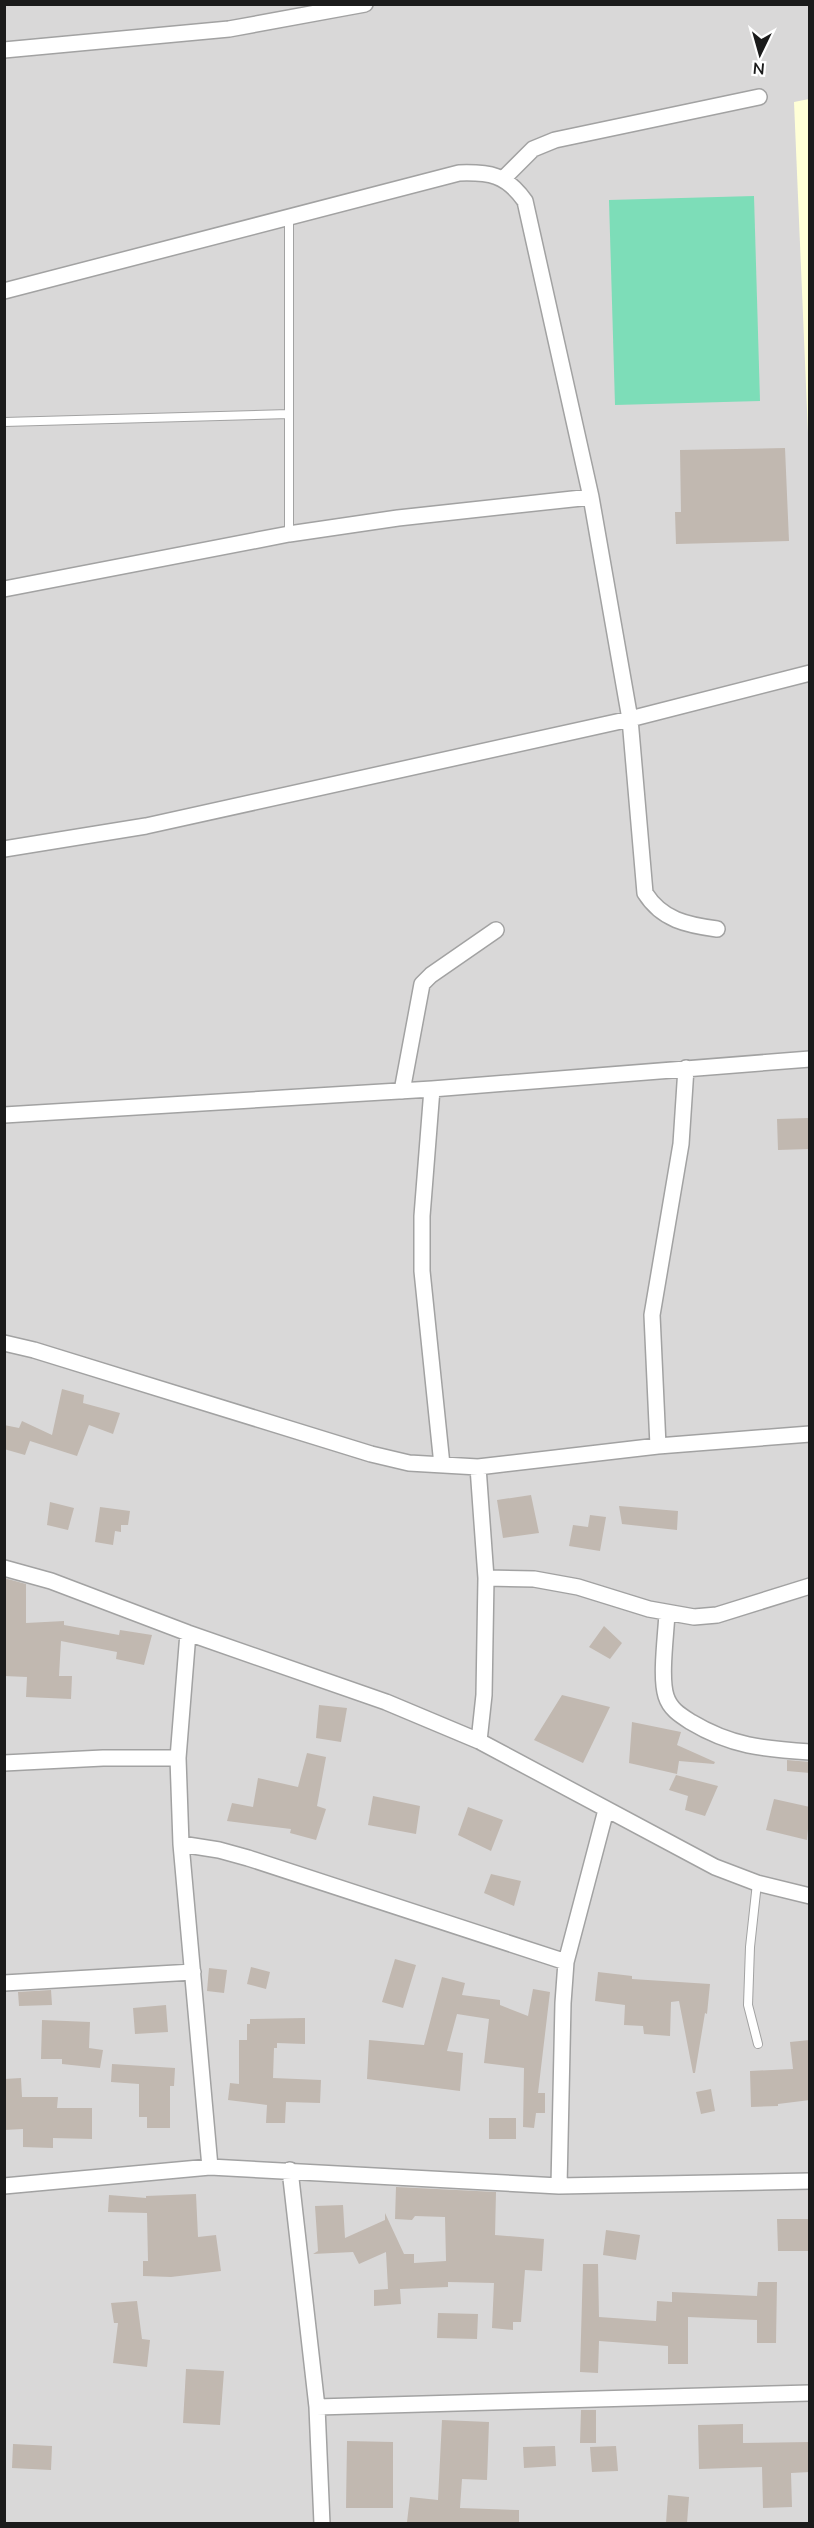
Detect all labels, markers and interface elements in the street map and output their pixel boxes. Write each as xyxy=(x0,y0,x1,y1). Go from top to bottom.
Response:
north arrow xyxy=(730,24,790,84)
text: N xyxy=(752,56,766,79)

